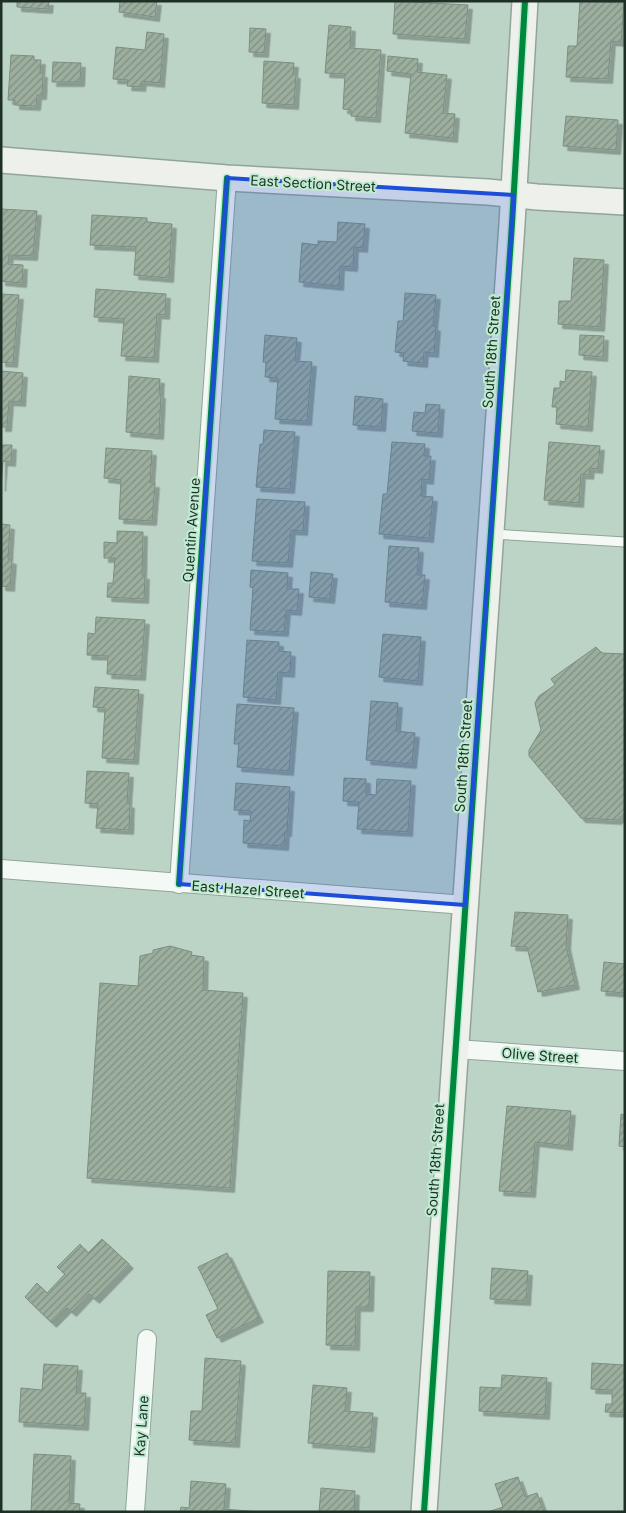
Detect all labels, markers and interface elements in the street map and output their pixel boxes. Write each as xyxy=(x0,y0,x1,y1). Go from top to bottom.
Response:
street label: East Section Street xyxy=(250,171,376,195)
street label: South 18th Street xyxy=(479,295,503,409)
street label: Quentin Avenue xyxy=(179,477,203,583)
street label: South 18th Street xyxy=(451,699,475,813)
street label: East Hazel Street xyxy=(191,877,305,901)
street label: Olive Street xyxy=(501,1044,579,1066)
street label: South 18th Street xyxy=(423,1103,447,1217)
street label: Kay Lane xyxy=(130,1395,152,1457)

